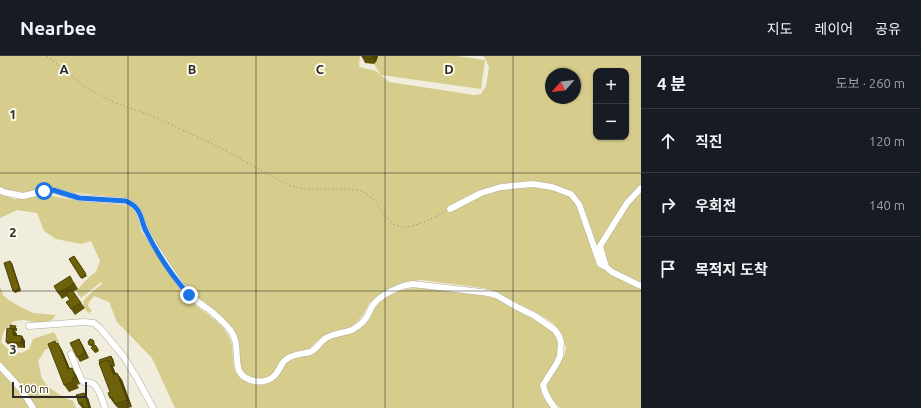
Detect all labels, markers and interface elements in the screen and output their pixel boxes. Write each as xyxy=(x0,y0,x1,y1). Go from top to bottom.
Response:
text: Nearbee xyxy=(20,17,97,39)
text: 지도 xyxy=(767,21,793,37)
text: 레이어 xyxy=(815,21,853,37)
text: 공유 xyxy=(875,21,901,37)
text: A xyxy=(59,62,69,76)
text: B xyxy=(188,62,197,76)
text: C xyxy=(316,62,325,76)
text: D xyxy=(444,62,454,76)
north arrow xyxy=(545,68,581,104)
map controls xyxy=(593,68,629,140)
button: + xyxy=(593,68,629,104)
text: 4 분 xyxy=(657,74,686,93)
text: 도보 · 260 m xyxy=(836,76,905,90)
button: − xyxy=(593,104,629,140)
text: 1 xyxy=(9,107,17,121)
icon: ahead xyxy=(657,130,679,152)
text: 직진 xyxy=(695,133,723,150)
text: 120 m xyxy=(869,134,905,148)
route start xyxy=(35,182,53,200)
icon: right xyxy=(657,194,679,216)
text: 우회전 xyxy=(695,197,736,214)
text: 140 m xyxy=(869,198,905,212)
text: 2 xyxy=(9,225,17,239)
icon: arrive xyxy=(657,258,679,280)
text: 목적지 도착 xyxy=(695,261,768,278)
route end xyxy=(180,286,198,304)
text: 3 xyxy=(9,342,17,356)
scale bar xyxy=(12,380,87,399)
text: 100 m xyxy=(18,383,49,395)

